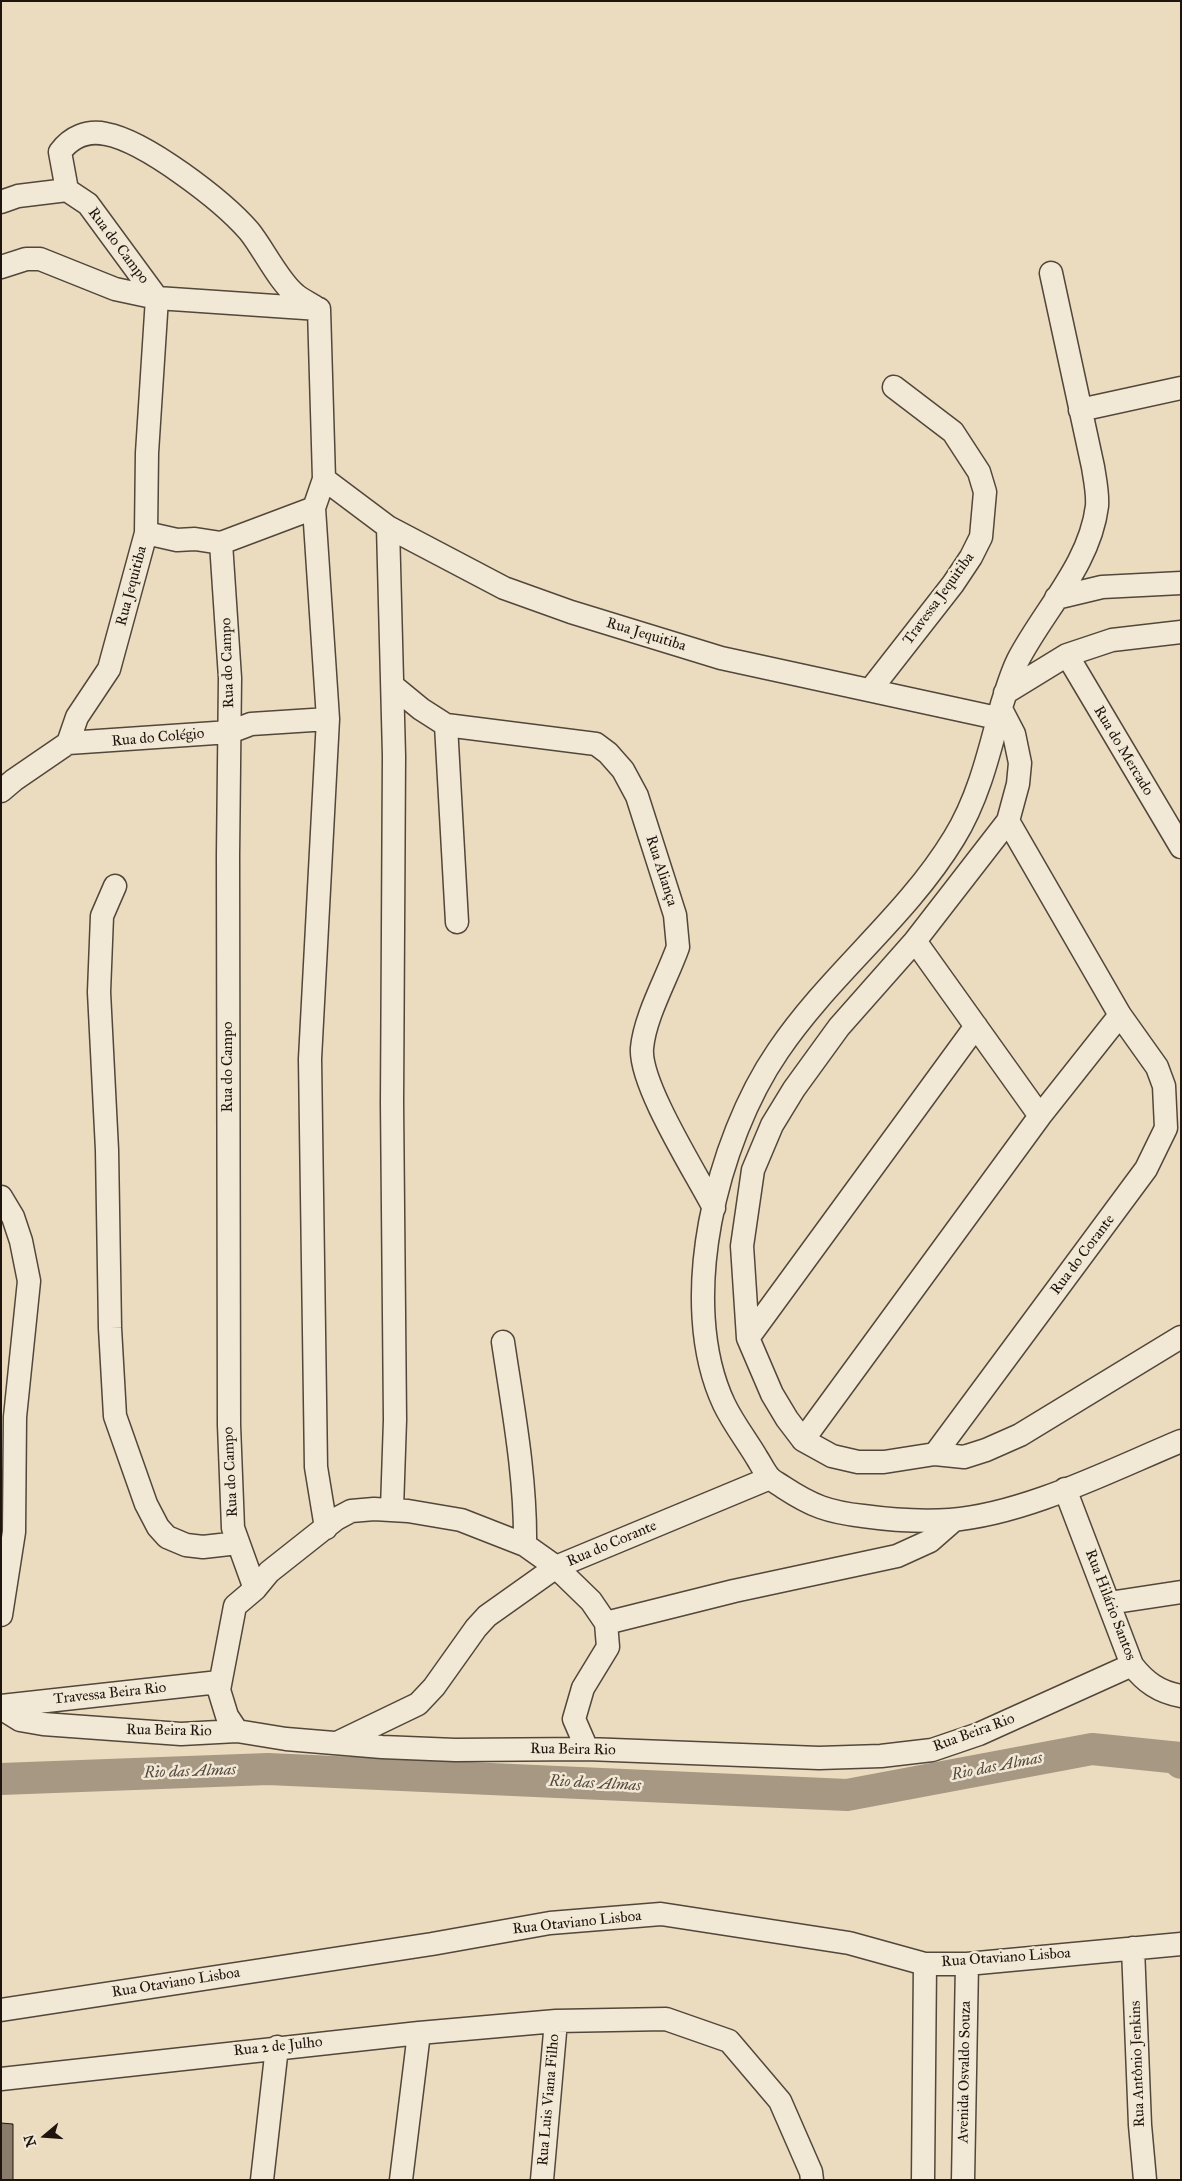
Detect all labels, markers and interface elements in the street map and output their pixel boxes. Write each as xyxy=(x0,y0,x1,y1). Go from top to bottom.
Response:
street label: Rua do Campo xyxy=(84,204,152,288)
street label: Rua Jequitiba xyxy=(113,544,151,628)
street label: Travessa Jequitiba xyxy=(899,549,979,649)
street label: Rua Jequitiba xyxy=(604,614,688,656)
street label: Rua do Campo xyxy=(217,617,239,709)
street label: Rua do Mercado xyxy=(1089,703,1157,799)
street label: Rua do Colégio xyxy=(111,725,205,751)
street label: Rua Aliança xyxy=(641,833,681,909)
street label: Rua do Campo xyxy=(219,1022,237,1112)
street label: Rua do Corante xyxy=(1047,1211,1119,1299)
street label: Rua do Campo xyxy=(220,1426,242,1518)
street label: Rua do Corante xyxy=(564,1517,660,1571)
street label: Rua Hilário Santos xyxy=(1081,1547,1139,1663)
street label: Travessa Beira Rio xyxy=(53,1679,167,1709)
street label: Rua Beira Rio xyxy=(931,1710,1017,1756)
street label: Rua Beira Rio xyxy=(126,1721,212,1741)
street label: Rua Beira Rio xyxy=(530,1740,616,1760)
water label: Rio das Almas xyxy=(950,1749,1044,1785)
water label: Rio das Almas xyxy=(144,1761,236,1783)
water label: Rio das Almas xyxy=(548,1772,642,1796)
street label: Rua Otaviano Lisboa xyxy=(512,1907,642,1939)
street label: Rua Otaviano Lisboa xyxy=(941,1945,1071,1971)
street label: Rua Otaviano Lisboa xyxy=(111,1964,241,2002)
street label: Rua Antônio Jenkins xyxy=(1127,2000,1149,2128)
street label: Avenida Osvaldo Souza xyxy=(955,2001,975,2143)
street label: Rua 2 de Julho xyxy=(233,2033,323,2061)
street label: Rua Luis Viana Filho xyxy=(534,2033,564,2167)
north arrow xyxy=(20,2111,70,2161)
text: N xyxy=(20,2133,40,2149)

